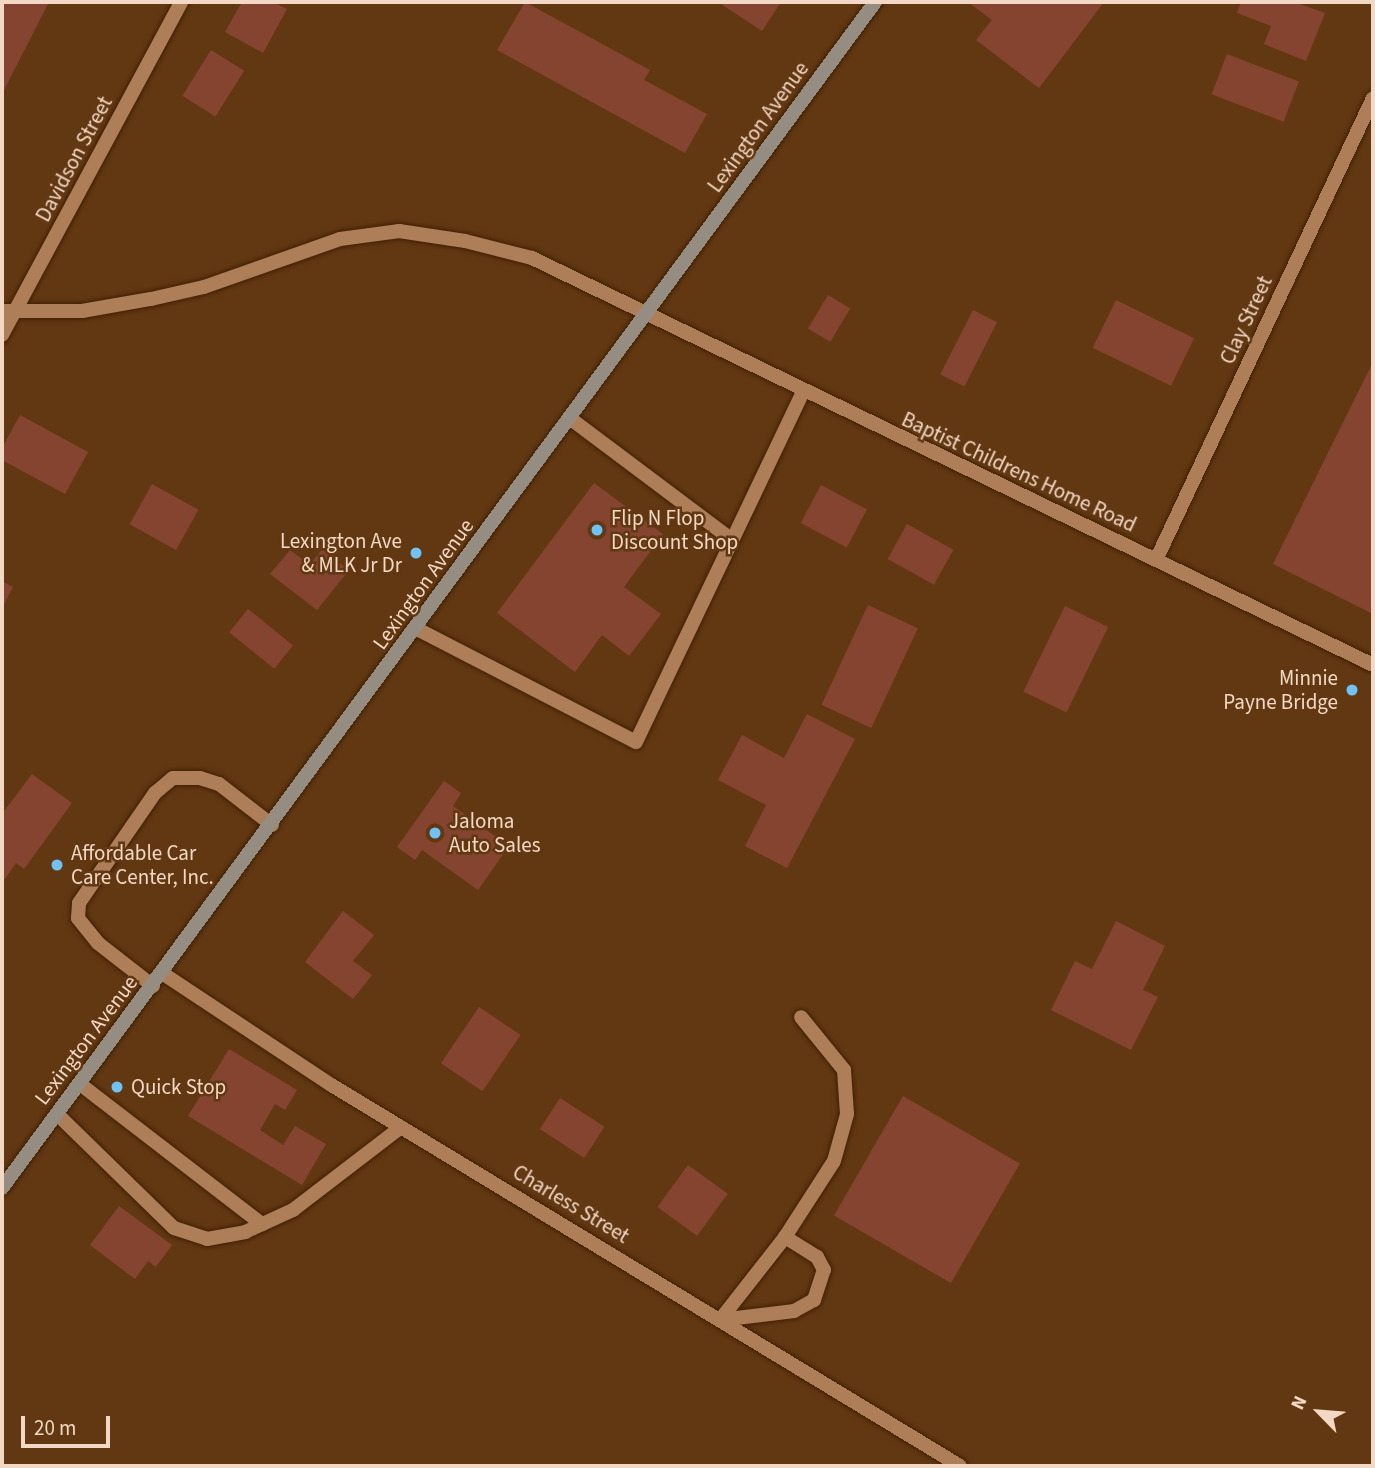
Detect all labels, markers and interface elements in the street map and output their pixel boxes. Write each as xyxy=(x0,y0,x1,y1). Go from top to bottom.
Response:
street label: Lexington Avenue xyxy=(702,57,814,197)
street label: Davidson Street xyxy=(30,92,118,226)
street label: Clay Street xyxy=(1215,272,1277,368)
street label: Baptist Childrens Home Road xyxy=(898,407,1140,537)
place label: Flip N Flop Discount Shop xyxy=(611,505,738,555)
street label: Lexington Avenue xyxy=(367,514,479,654)
marker: Flip N Flop Discount Shop xyxy=(589,522,605,538)
place label: Lexington Ave & MLK Jr Dr xyxy=(280,528,402,578)
marker: Lexington Ave & MLK Jr Dr xyxy=(408,545,424,561)
place label: Minnie Payne Bridge xyxy=(1223,665,1338,715)
marker: Minnie Payne Bridge xyxy=(1344,682,1360,698)
place label: Jaloma Auto Sales xyxy=(449,808,540,858)
marker: Jaloma Auto Sales xyxy=(427,825,443,841)
place label: Affordable Car Care Center, Inc. xyxy=(71,840,214,890)
marker: Affordable Car Care Center, Inc. xyxy=(49,857,65,873)
street label: Lexington Avenue xyxy=(29,970,143,1110)
place label: Quick Stop xyxy=(131,1074,226,1100)
marker: Quick Stop xyxy=(109,1079,125,1095)
street label: Charless Street xyxy=(508,1159,634,1249)
north arrow xyxy=(1284,1377,1354,1447)
text: N xyxy=(1285,1391,1314,1414)
scale bar xyxy=(24,1402,114,1446)
text: 20 m xyxy=(34,1413,76,1443)

